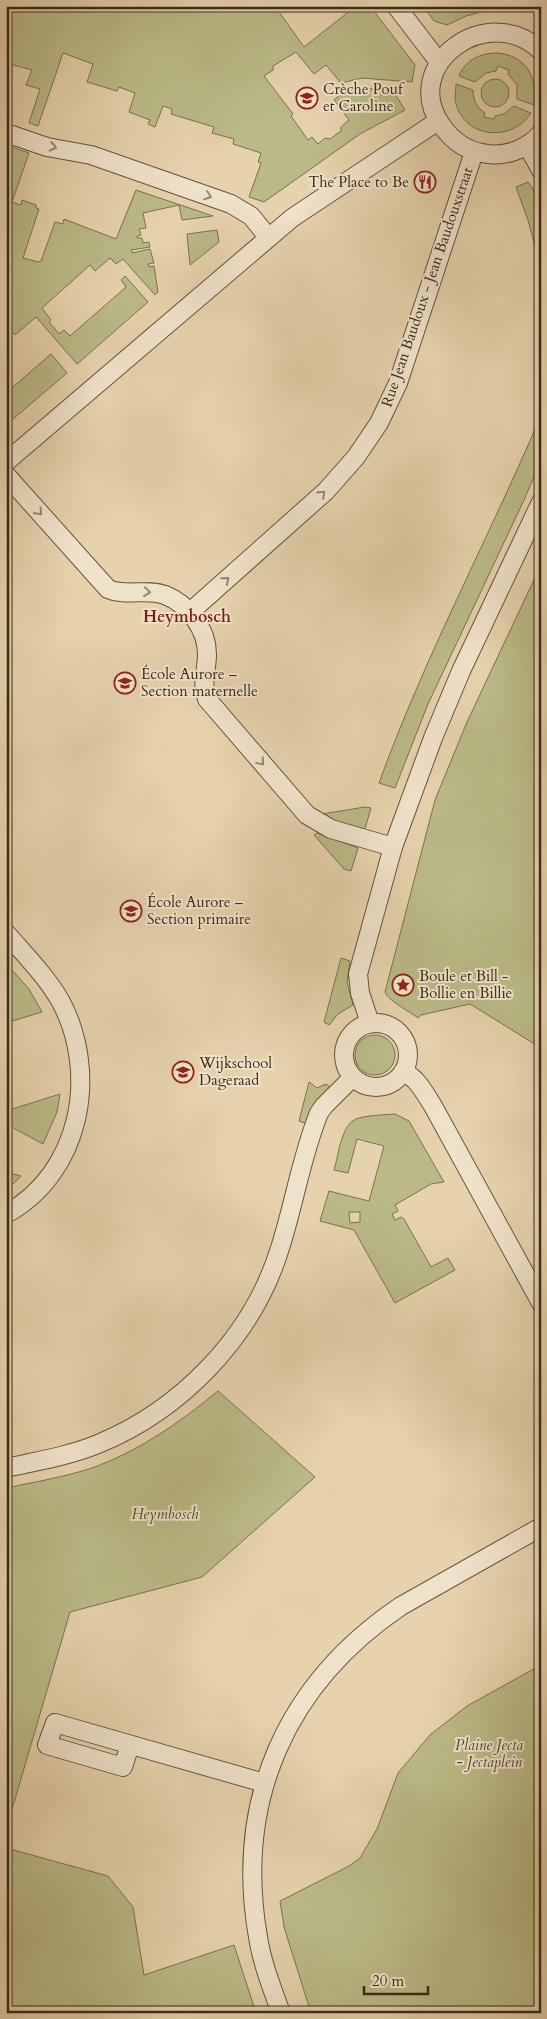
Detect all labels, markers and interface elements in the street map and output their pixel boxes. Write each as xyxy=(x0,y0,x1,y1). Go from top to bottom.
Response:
place label: Crèche Pouf et Caroline xyxy=(323,79,405,116)
school or university icon: Crèche Pouf et Caroline xyxy=(295,86,319,110)
one-way arrow xyxy=(48,141,57,152)
street label: Rue Jean Baudoux - Jean Baudouxstraat xyxy=(376,164,478,410)
restaurant icon: The Place to Be xyxy=(413,170,437,194)
place label: The Place to Be xyxy=(308,172,409,192)
one-way arrow xyxy=(203,190,211,200)
one-way arrow xyxy=(316,491,325,500)
one-way arrow xyxy=(33,506,42,515)
one-way arrow xyxy=(221,577,230,586)
one-way arrow xyxy=(144,586,152,597)
district label: Heymbosch xyxy=(143,606,231,628)
place label: École Aurore – Section maternelle xyxy=(141,664,258,701)
school or university icon: École Aurore – Section maternelle xyxy=(113,671,137,695)
one-way arrow xyxy=(255,756,264,765)
place label: École Aurore – Section primaire xyxy=(147,892,251,929)
school or university icon: École Aurore – Section primaire xyxy=(119,899,143,923)
place label: Boule et Bill - Bollie en Billie xyxy=(419,966,513,1003)
place icon: Boule et Bill - Bollie en Billie xyxy=(391,973,415,997)
place label: Wijkschool Dageraad xyxy=(198,1053,272,1090)
school or university icon: Wijkschool Dageraad xyxy=(171,1060,195,1084)
park label: Heymbosch xyxy=(131,1504,199,1524)
park label: Plaine Jecta - Jectaplein xyxy=(455,1735,523,1772)
scale bar xyxy=(364,1964,428,1996)
text: 20 m xyxy=(372,1971,404,1991)

